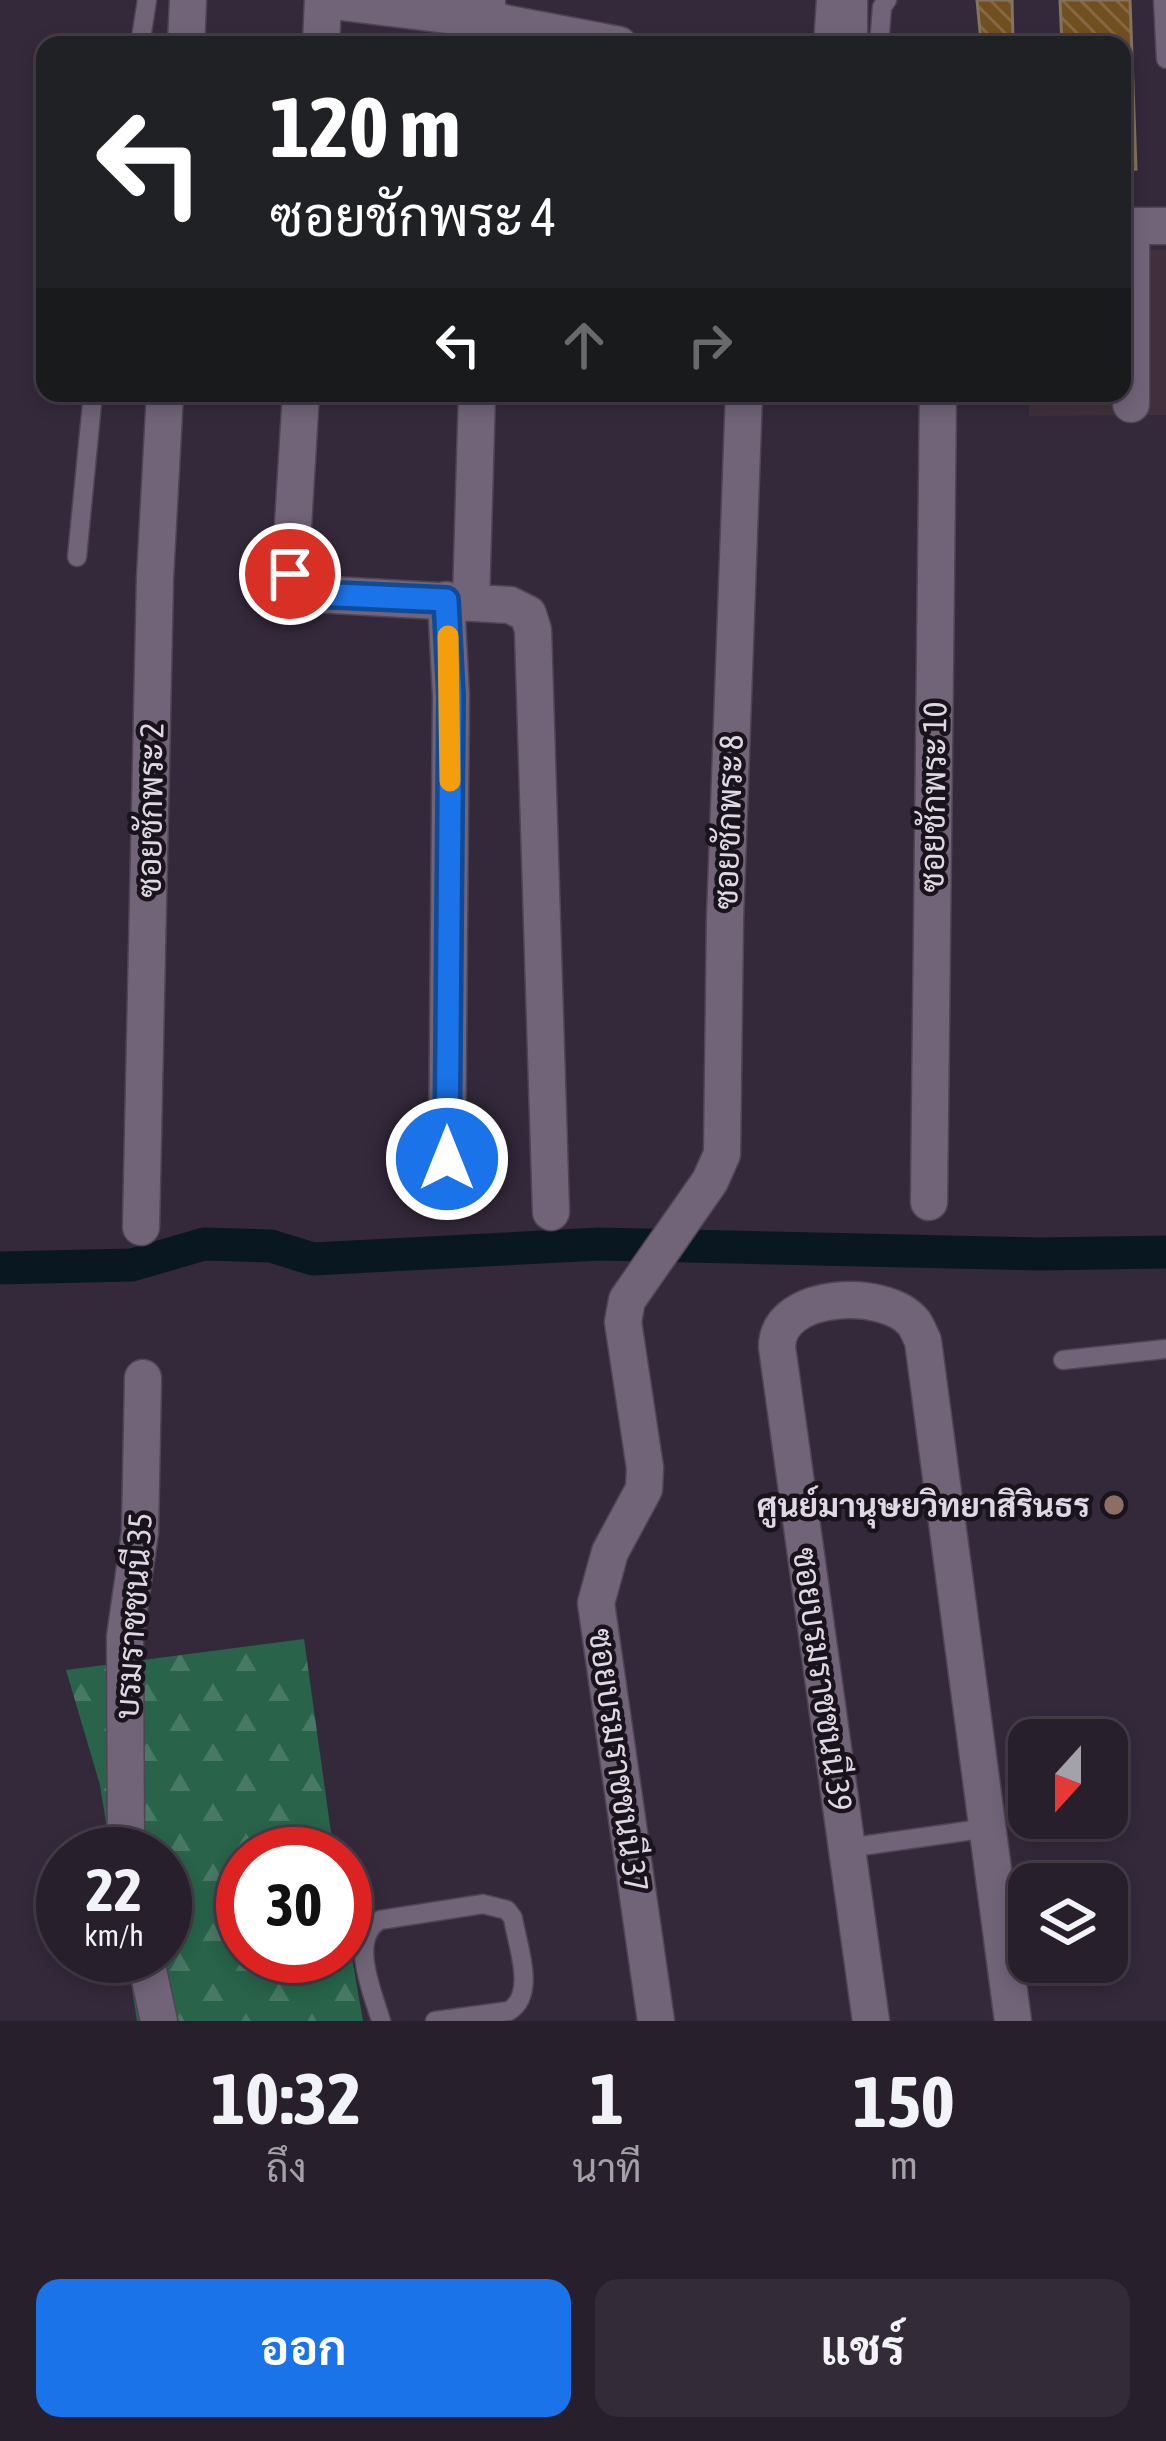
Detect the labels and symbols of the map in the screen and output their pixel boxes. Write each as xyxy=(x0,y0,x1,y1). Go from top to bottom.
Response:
pin xyxy=(239,523,341,625)
street label: ซอยชักพระ 10 xyxy=(912,701,954,893)
street label: ซอยชักพระ 2 xyxy=(129,722,171,898)
street label: ซอยชักพระ 8 xyxy=(706,734,750,910)
position arrow xyxy=(384,1096,510,1222)
place label: ศูนย์มานุษยวิทยาสิรินธร xyxy=(757,1485,1090,1529)
marker: ศูนย์มานุษยวิทยาสิรินธร xyxy=(1101,1492,1127,1518)
street label: บรมราชชนนี 35 xyxy=(107,1511,159,1721)
street label: ซอยบรมราชชนนี 39 xyxy=(786,1545,860,1813)
street label: ซอยบรมราชชนนี 37 xyxy=(582,1626,656,1894)
north arrow xyxy=(1008,1719,1128,1839)
speed limit sign: 30 xyxy=(216,1827,372,1983)

